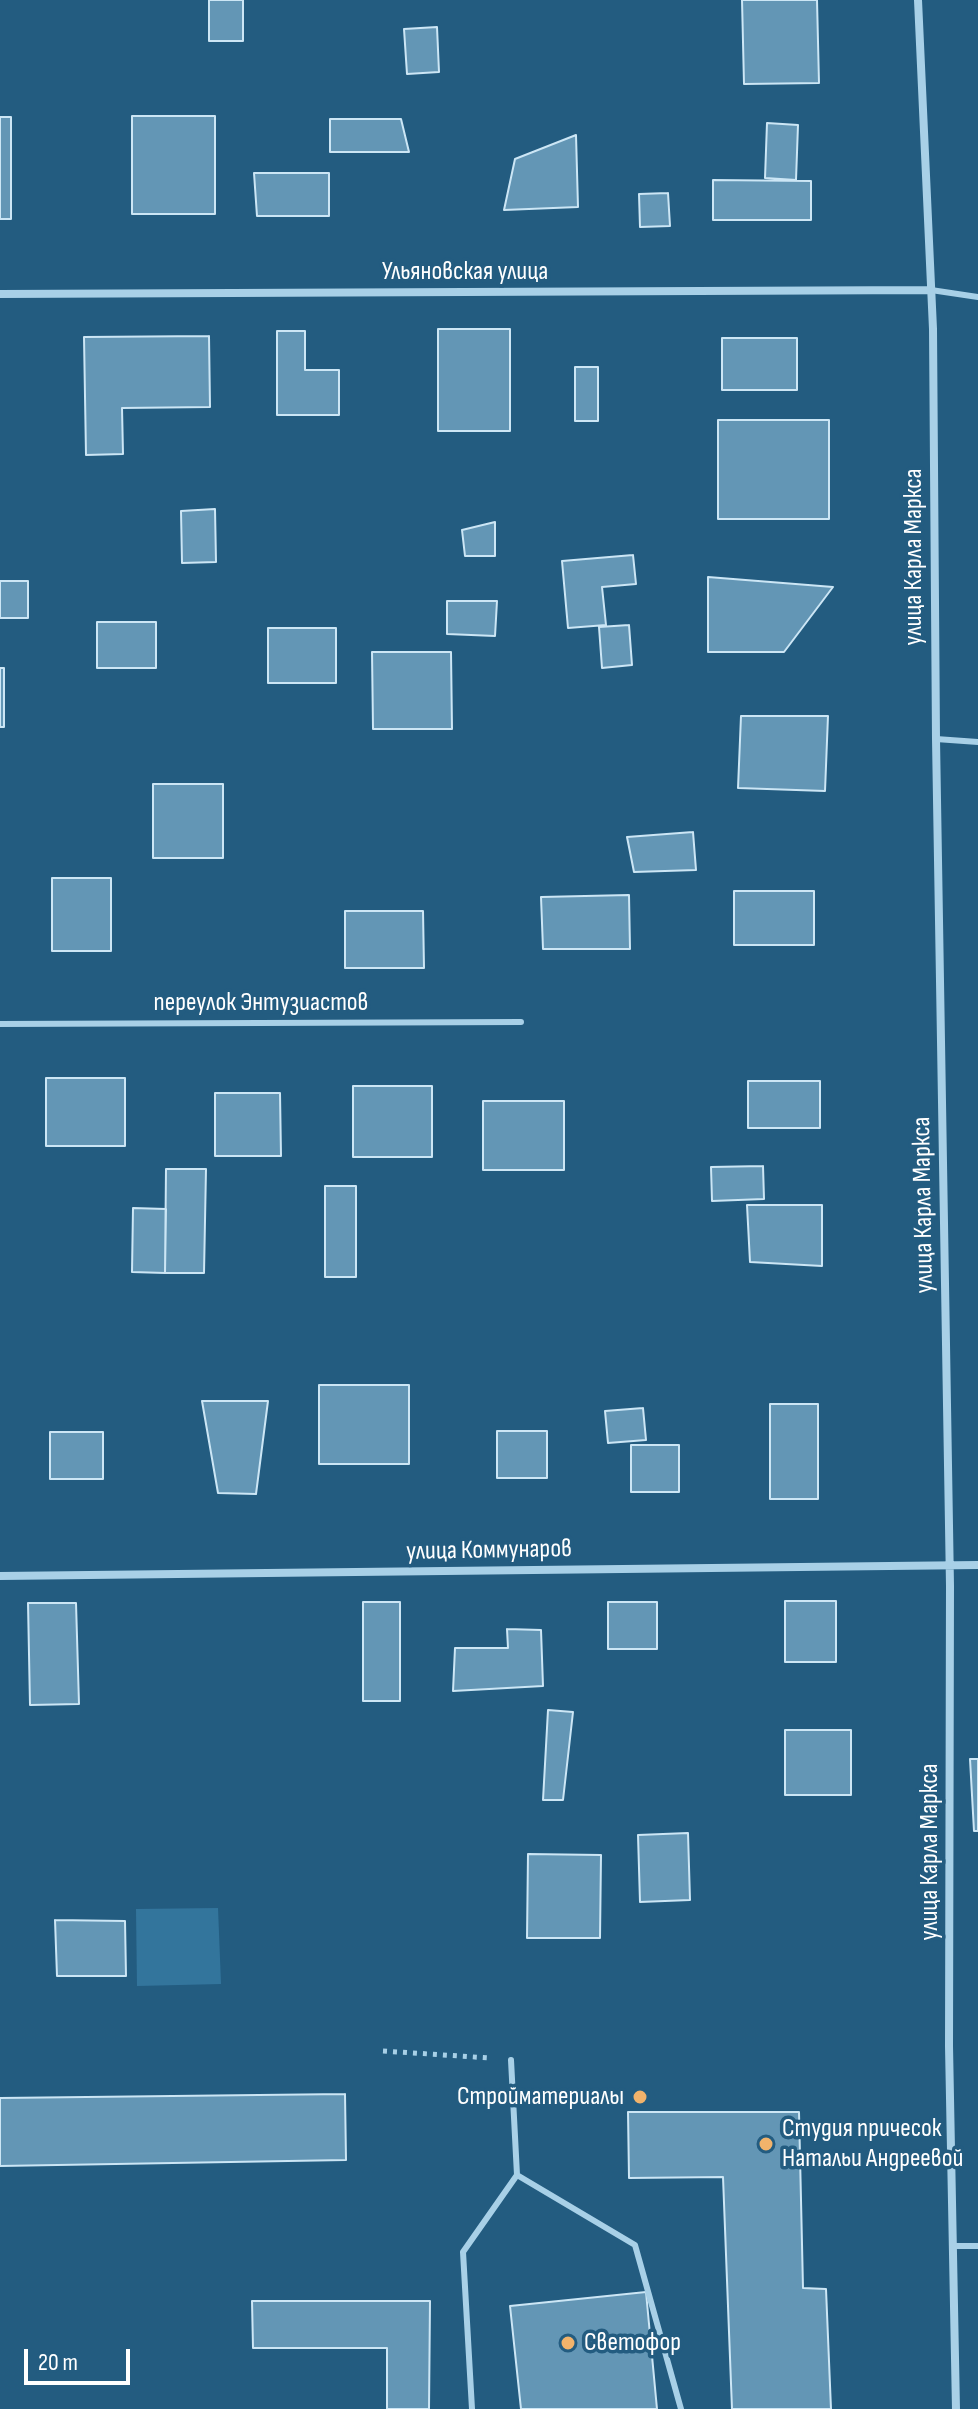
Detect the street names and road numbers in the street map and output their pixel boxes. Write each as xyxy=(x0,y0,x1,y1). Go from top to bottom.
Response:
street label: Ульяновская улица xyxy=(382,256,548,288)
street label: улица Карла Маркса xyxy=(898,469,930,645)
street label: переулок Энтузиастов xyxy=(154,987,368,1019)
street label: улица Карла Маркса xyxy=(907,1116,941,1294)
street label: улица Коммунаров xyxy=(406,1534,572,1568)
street label: улица Карла Маркса xyxy=(914,1764,946,1940)

